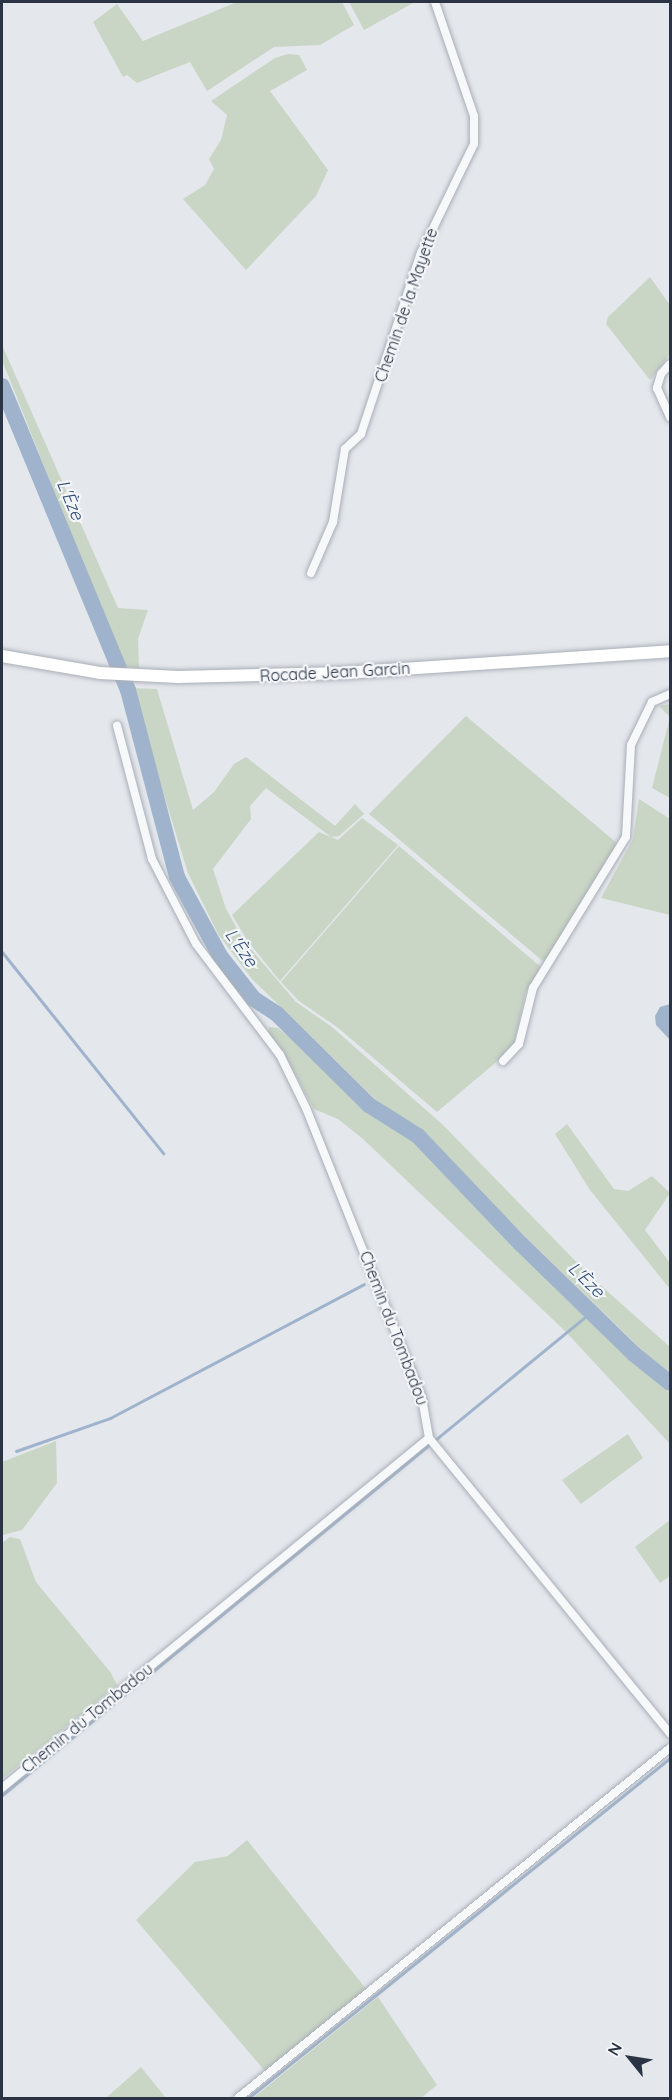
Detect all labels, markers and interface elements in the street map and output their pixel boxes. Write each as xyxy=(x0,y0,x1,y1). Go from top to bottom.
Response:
street label: Chemin de la Mayette xyxy=(371,225,441,385)
water label: L'Èze xyxy=(52,477,88,523)
street label: Rocade Jean Garcin xyxy=(259,658,411,686)
water label: L'Èze xyxy=(220,925,262,971)
street label: Chemin du Tombadou xyxy=(356,1248,432,1408)
water label: L'Èze xyxy=(563,1258,609,1302)
street label: Chemin du Tombadou xyxy=(17,1659,157,1777)
north arrow xyxy=(600,2028,660,2088)
text: N xyxy=(603,2039,626,2059)

